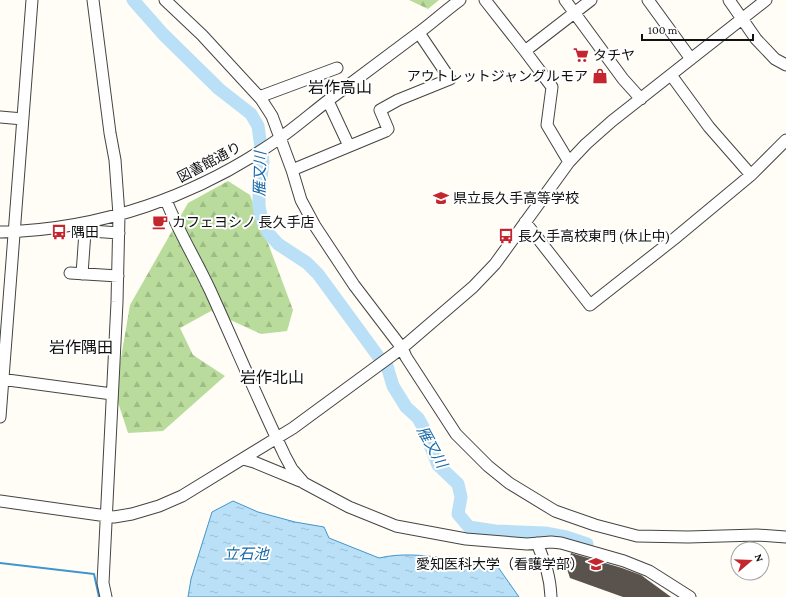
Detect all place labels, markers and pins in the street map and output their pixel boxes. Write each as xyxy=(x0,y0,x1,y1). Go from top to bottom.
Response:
supermarket icon: タチヤ xyxy=(572,46,590,64)
place label: タチヤ xyxy=(593,47,635,63)
shop icon: アウトレットジャングルモア xyxy=(591,67,609,85)
place label: アウトレットジャングルモア xyxy=(407,68,588,84)
school or university icon: 県立長久手高等学校 xyxy=(432,189,450,207)
place label: 県立長久手高等学校 xyxy=(453,190,579,206)
cafe icon: カフェヨシノ 長久手店 xyxy=(151,213,169,231)
place label: カフェヨシノ 長久手店 xyxy=(172,214,315,230)
bus stop icon: 隅田 xyxy=(50,223,68,241)
place label: 隅田 xyxy=(71,224,99,240)
bus stop icon: 長久手高校東門 (休止中) xyxy=(497,227,515,245)
place label: 長久手高校東門 (休止中) xyxy=(518,228,670,245)
school or university icon: 愛知医科大学（看護学部） xyxy=(587,555,605,573)
place label: 愛知医科大学（看護学部） xyxy=(416,556,584,572)

